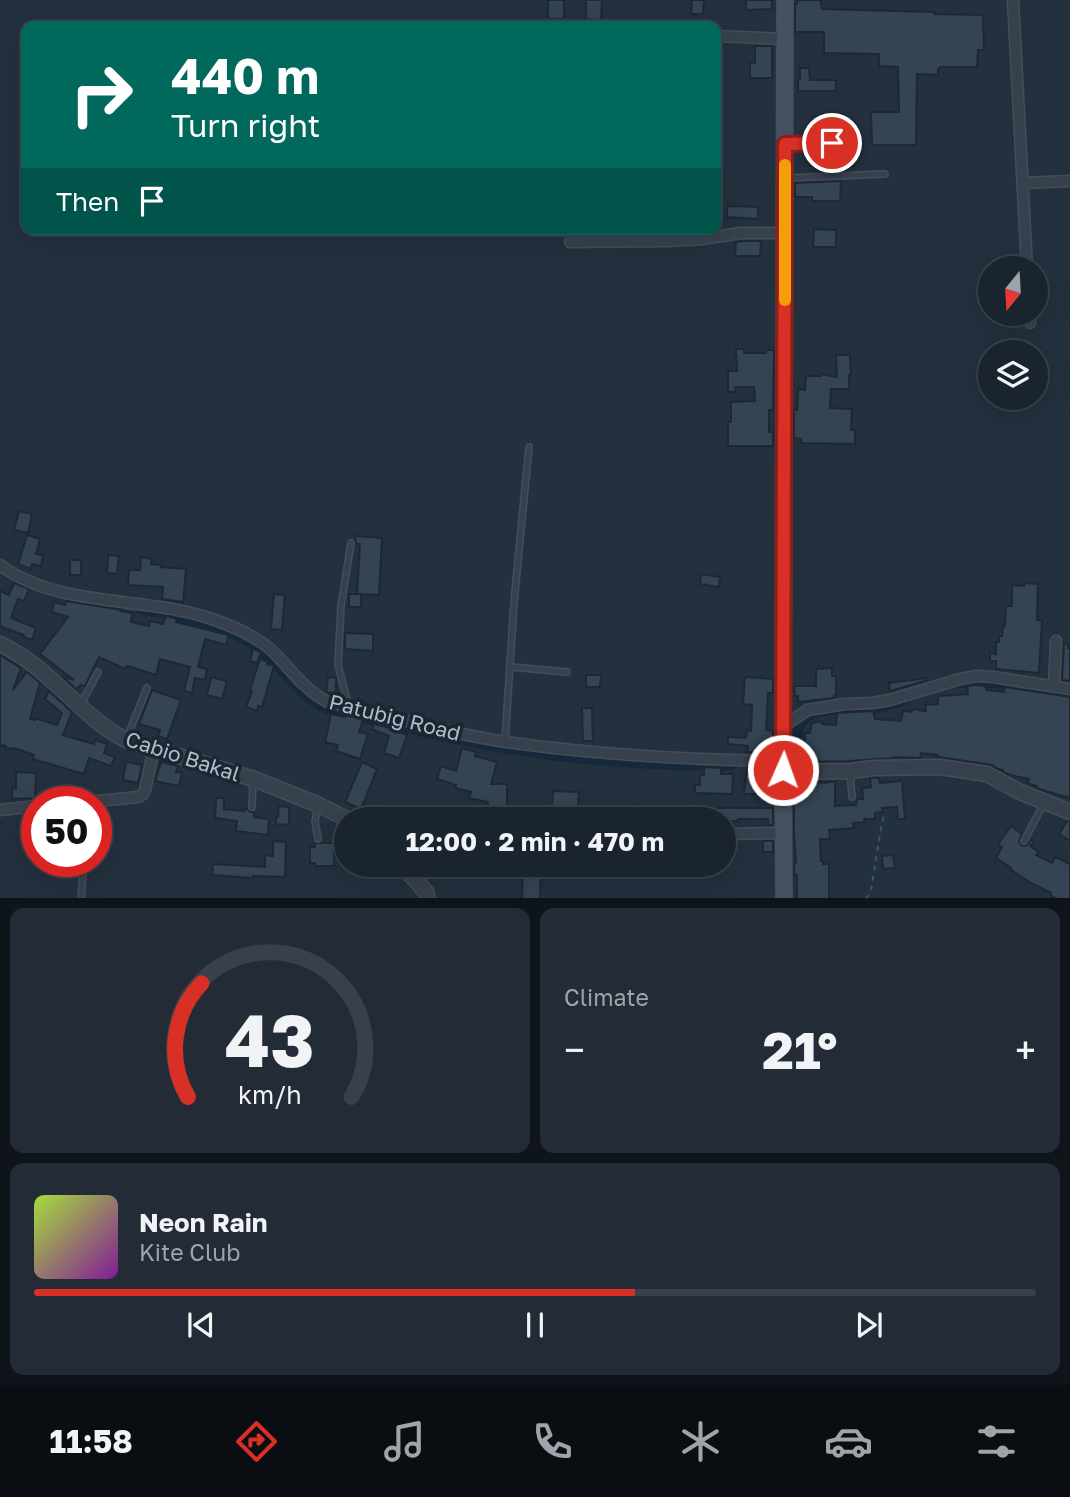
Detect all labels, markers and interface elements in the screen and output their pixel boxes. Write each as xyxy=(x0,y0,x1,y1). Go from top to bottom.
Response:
text: 440 m xyxy=(171,46,319,105)
icon: right xyxy=(56,49,147,140)
text: Turn right xyxy=(171,106,320,144)
pin xyxy=(802,113,862,173)
icon: arrive xyxy=(813,124,851,162)
icon: arrive xyxy=(133,182,171,220)
text: Then xyxy=(56,186,119,217)
north arrow xyxy=(978,256,1048,326)
map controls xyxy=(978,256,1048,410)
button: layers xyxy=(978,340,1048,410)
street label: Patubig Road xyxy=(327,688,463,746)
street label: Cabio Bakal xyxy=(123,725,243,787)
position arrow xyxy=(746,733,820,807)
speed limit sign: 50 xyxy=(21,786,112,877)
text: 12:00 · 2 min · 470 m xyxy=(406,826,664,857)
text: Climate xyxy=(564,983,649,1011)
text: 43 xyxy=(225,996,315,1083)
text: 21° xyxy=(762,1018,838,1080)
text: − xyxy=(564,1027,585,1072)
text: + xyxy=(1015,1027,1036,1072)
text: km/h xyxy=(238,1078,302,1109)
text: Neon Rain xyxy=(139,1207,268,1238)
text: Kite Club xyxy=(139,1238,240,1266)
icon: previous xyxy=(182,1306,220,1344)
icon: pause xyxy=(516,1306,554,1344)
icon: next xyxy=(850,1306,888,1344)
icon: directions xyxy=(232,1417,281,1466)
icon: music xyxy=(380,1417,429,1466)
icon: phone xyxy=(528,1417,577,1466)
icon: climate xyxy=(676,1417,725,1466)
icon: car xyxy=(824,1417,873,1466)
icon: filters xyxy=(972,1417,1021,1466)
text: 11:58 xyxy=(49,1422,133,1460)

